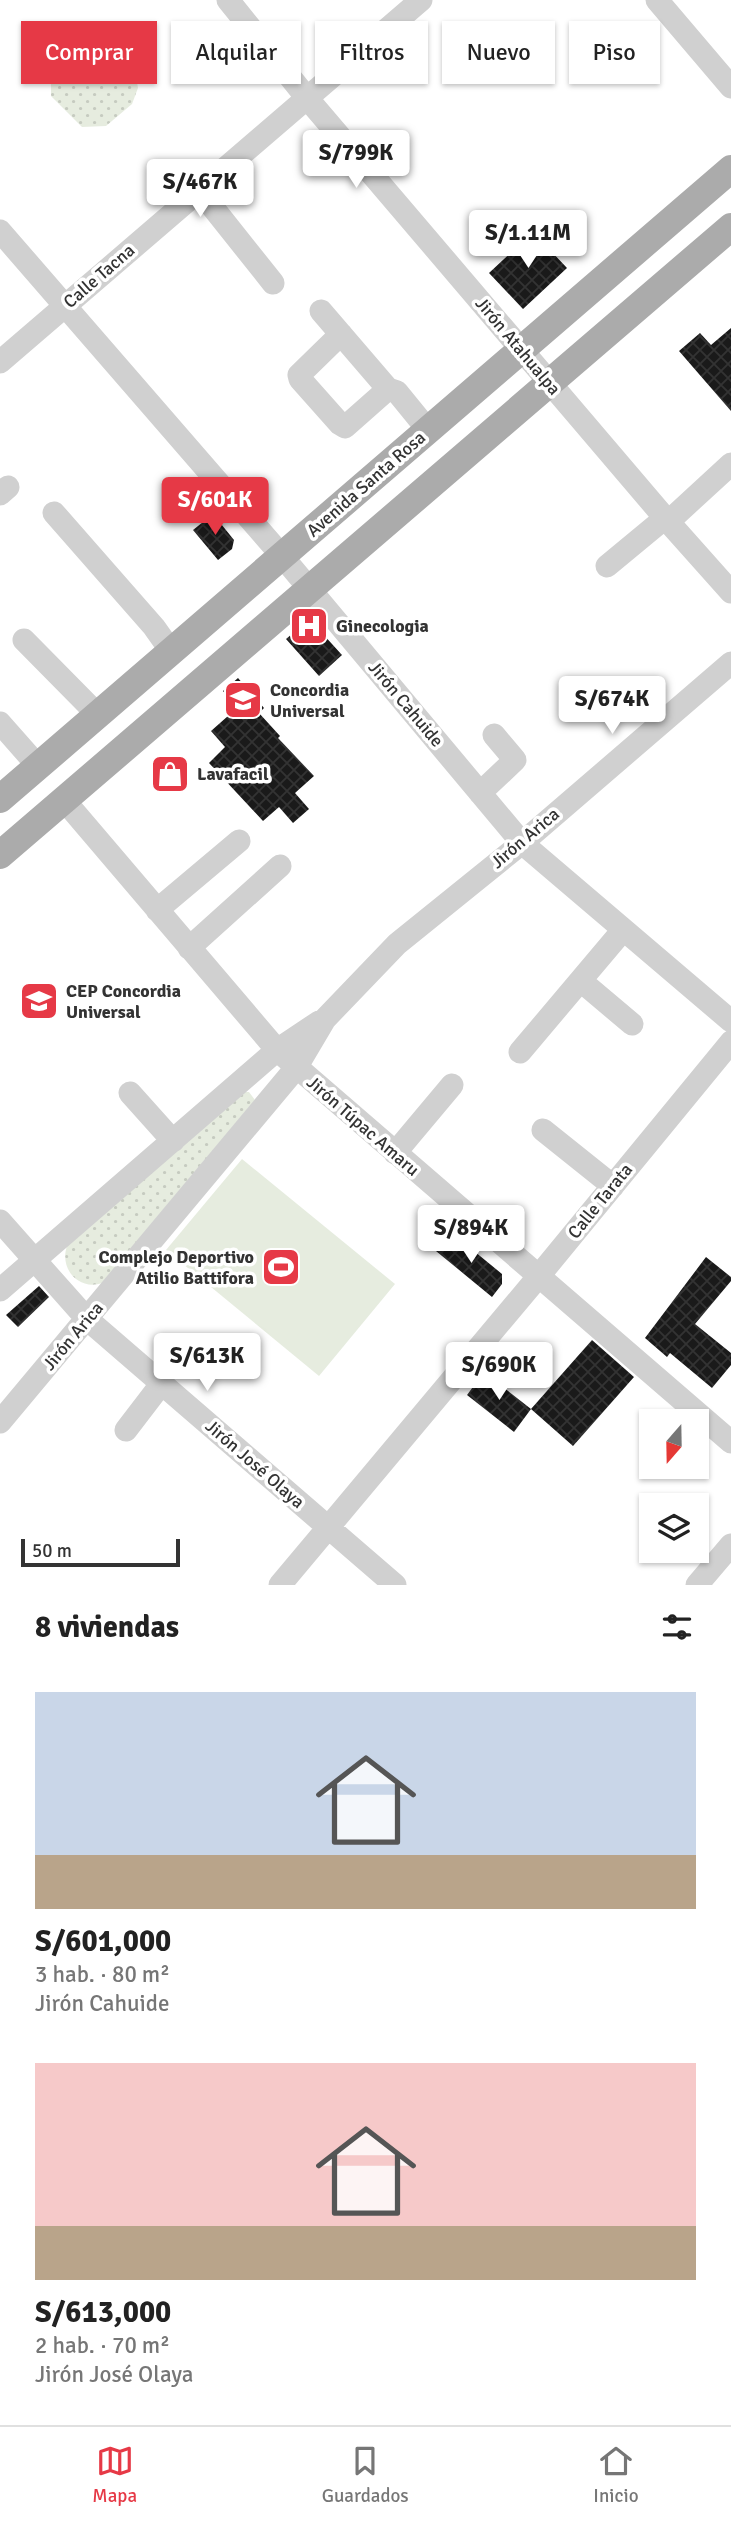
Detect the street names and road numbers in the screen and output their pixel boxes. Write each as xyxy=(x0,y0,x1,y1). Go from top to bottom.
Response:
street label: Calle Tacna xyxy=(59,239,139,313)
street label: Jirón Atahualpa xyxy=(471,292,565,400)
street label: Avenida Santa Rosa xyxy=(302,426,430,542)
street label: Jirón Cahuide xyxy=(364,657,448,751)
street label: Jirón Arica xyxy=(486,803,564,873)
street label: Jirón Túpac Amaru xyxy=(302,1071,424,1181)
street label: Calle Tarata xyxy=(563,1159,637,1243)
street label: Jirón Arica xyxy=(38,1297,108,1375)
street label: Jirón José Olaya xyxy=(201,1415,309,1513)

